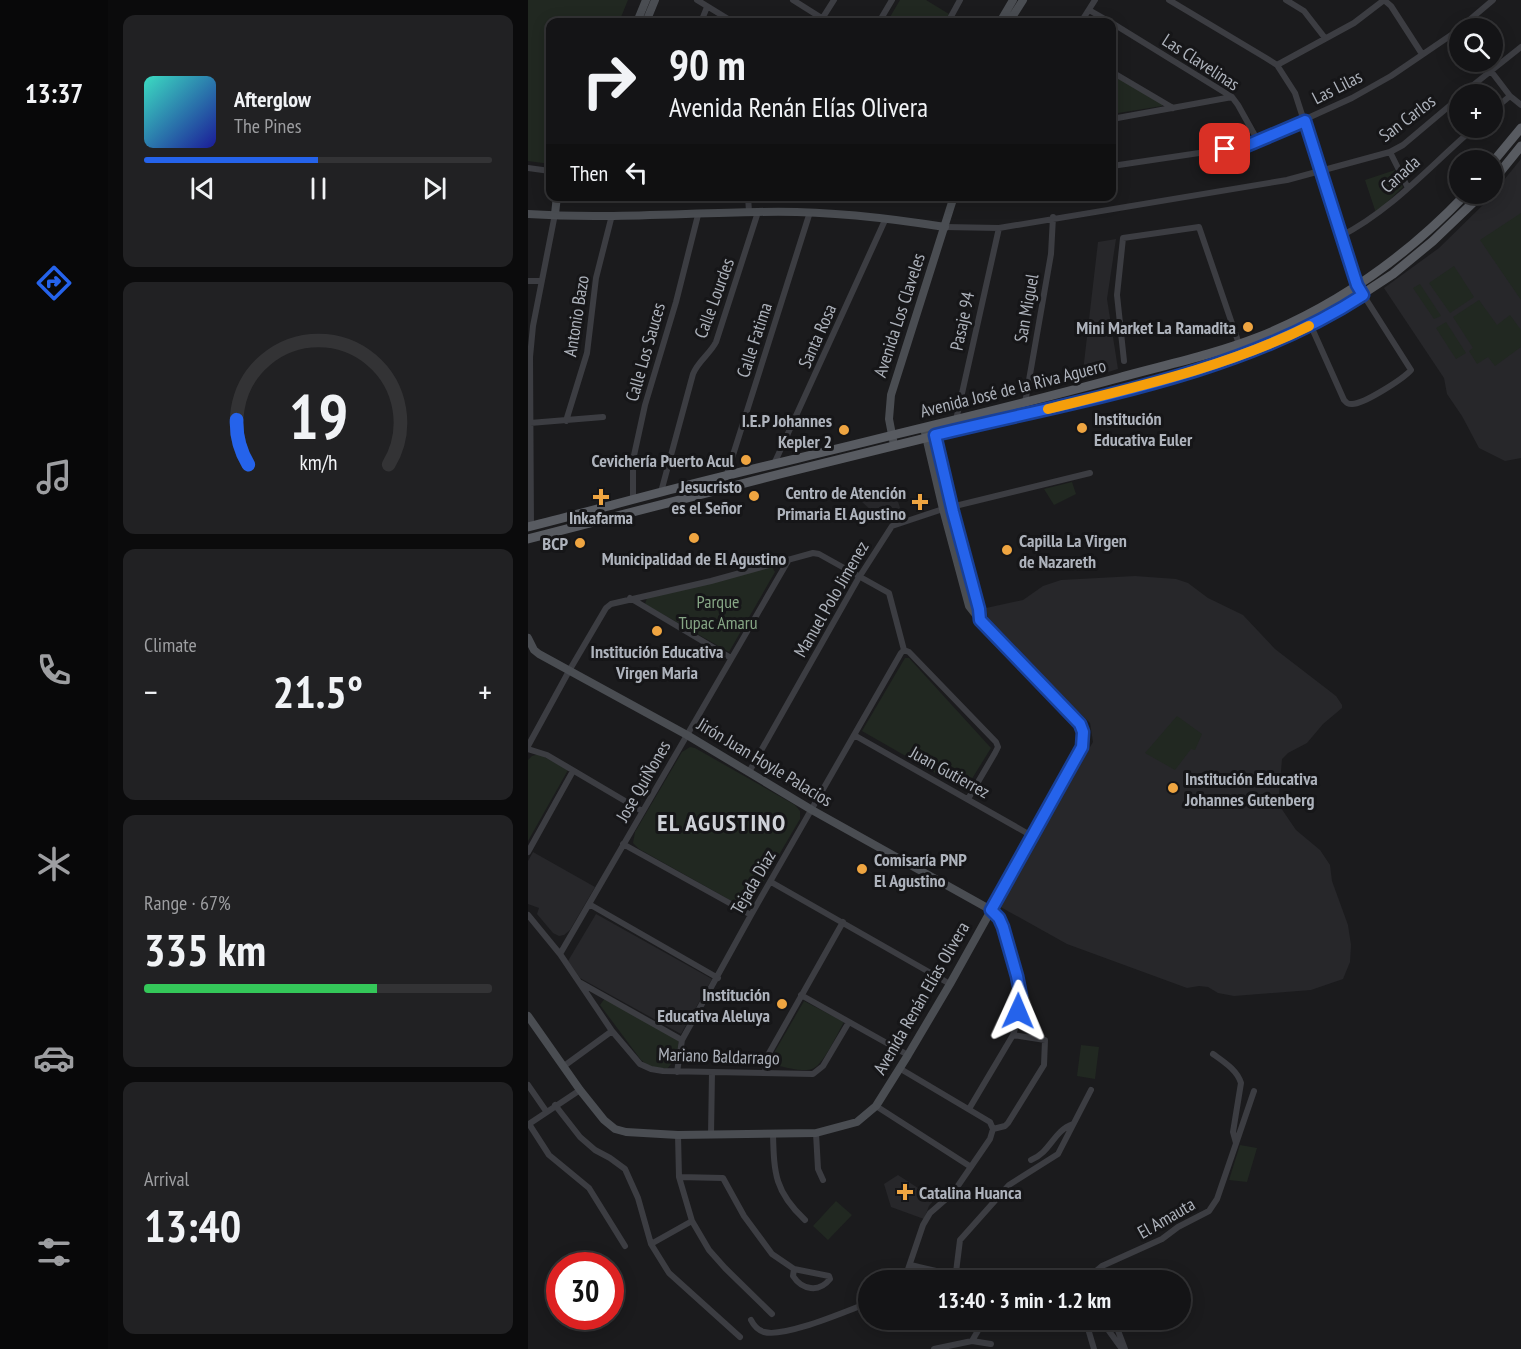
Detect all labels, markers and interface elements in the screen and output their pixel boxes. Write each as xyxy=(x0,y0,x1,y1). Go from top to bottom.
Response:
map controls xyxy=(1449,18,1503,204)
button: search xyxy=(1449,18,1503,72)
street label: Las Clavelinas xyxy=(1158,28,1244,96)
text: 90 m xyxy=(669,37,746,92)
icon: right xyxy=(570,42,648,120)
street label: Las Lilas xyxy=(1308,65,1366,109)
text: 13:37 xyxy=(25,76,83,110)
button: + xyxy=(1449,84,1503,138)
text: Afterglow xyxy=(234,85,311,113)
street label: San Carlos xyxy=(1374,89,1440,147)
text: Avenida Renán Elías Olivera xyxy=(669,90,928,124)
text: The Pines xyxy=(234,113,301,139)
pin xyxy=(1199,123,1250,174)
icon: arrive xyxy=(1208,132,1241,165)
street label: Canada xyxy=(1375,150,1425,198)
button: − xyxy=(1449,150,1503,204)
icon: left xyxy=(620,156,653,189)
text: Then xyxy=(570,159,608,187)
icon: previous xyxy=(186,172,219,205)
icon: pause xyxy=(302,172,335,205)
icon: next xyxy=(418,172,451,205)
street label: Avenida Los Claveles xyxy=(868,250,930,380)
street label: Calle Lourdes xyxy=(689,255,739,341)
icon: directions xyxy=(33,262,75,304)
street label: San Miguel xyxy=(1009,271,1043,344)
street label: Antonio Bazo xyxy=(558,273,594,358)
street label: Pasaje 94 xyxy=(945,290,979,352)
street label: Calle Los Sauces xyxy=(620,300,670,404)
street label: Calle Fatima xyxy=(731,300,777,380)
street label: Santa Rosa xyxy=(793,300,841,372)
place label: Mini Market La Ramadita xyxy=(1076,316,1236,339)
marker: Mini Market La Ramadita xyxy=(1241,320,1255,334)
street label: Avenida José de la Riva Aguero xyxy=(918,354,1109,422)
text: 19 xyxy=(288,375,348,456)
place label: Institución Educativa Euler xyxy=(1094,407,1193,451)
place label: I.E.P Johannes Kepler 2 xyxy=(742,409,832,453)
marker: Institución Educativa Euler xyxy=(1075,421,1089,435)
marker: I.E.P Johannes Kepler 2 xyxy=(837,423,851,437)
text: km/h xyxy=(299,448,337,476)
place label: Cevichería Puerto Acul xyxy=(592,449,735,472)
marker: Cevichería Puerto Acul xyxy=(739,453,753,467)
icon: music xyxy=(33,456,75,498)
place label: Jesucristo es el Señor xyxy=(672,475,743,519)
place label: Centro de Atención Primaria El Agustino xyxy=(777,481,906,525)
marker: Jesucristo es el Señor xyxy=(747,489,761,503)
marker: Inkafarma xyxy=(594,490,608,504)
marker: Centro de Atención Primaria El Agustino xyxy=(911,493,929,511)
place label: Inkafarma xyxy=(569,506,633,529)
place label: Capilla La Virgen de Nazareth xyxy=(1019,529,1127,573)
marker: Municipalidad de El Agustino xyxy=(687,531,701,545)
place label: BCP xyxy=(542,532,568,555)
marker: BCP xyxy=(573,536,587,550)
street label: Manuel Polo Jimenez xyxy=(789,537,873,661)
marker: Capilla La Virgen de Nazareth xyxy=(1000,543,1014,557)
place label: Municipalidad de El Agustino xyxy=(602,547,786,570)
park label: Parque Tupac Amaru xyxy=(679,590,757,634)
marker: Institución Educativa Virgen Maria xyxy=(650,624,664,638)
text: Climate xyxy=(144,632,197,658)
place label: Institución Educativa Virgen Maria xyxy=(591,640,723,684)
icon: phone xyxy=(33,649,75,691)
text: 21.5° xyxy=(273,662,363,720)
text: − xyxy=(144,670,158,713)
text: + xyxy=(478,670,492,713)
street label: Jirón Juan Hoyle Palacios xyxy=(692,712,837,811)
street label: Jose QuiÑones xyxy=(610,736,675,827)
street label: Juan Gutierrez xyxy=(905,740,994,803)
place label: Institución Educativa Johannes Gutenberg xyxy=(1184,767,1318,811)
marker: Institución Educativa Johannes Gutenberg xyxy=(1166,781,1180,795)
district label: EL AGUSTINO xyxy=(657,807,787,838)
icon: climate xyxy=(33,843,75,885)
street label: Tejada Diaz xyxy=(725,846,781,918)
place label: Comisaría PNP El Agustino xyxy=(874,848,967,892)
marker: Comisaría PNP El Agustino xyxy=(855,862,869,876)
text: Range · 67% xyxy=(144,890,231,916)
street label: Avenida Renán Elías Olivera xyxy=(868,917,974,1079)
text: 335 km xyxy=(144,920,266,978)
position arrow xyxy=(986,979,1050,1043)
place label: Institución Educativa Aleluya xyxy=(657,983,770,1027)
marker: Institución Educativa Aleluya xyxy=(775,997,789,1011)
icon: car xyxy=(33,1037,75,1079)
street label: Mariano Baldarrago xyxy=(658,1042,780,1070)
text: Arrival xyxy=(144,1166,189,1192)
place label: Catalina Huanca xyxy=(919,1181,1022,1204)
marker: Catalina Huanca xyxy=(896,1183,914,1201)
street label: El Amauta xyxy=(1133,1192,1199,1244)
text: 13:40 xyxy=(144,1196,241,1254)
icon: filters xyxy=(33,1231,75,1273)
speed limit sign: 30 xyxy=(546,1252,624,1330)
text: 13:40 · 3 min · 1.2 km xyxy=(938,1286,1111,1314)

